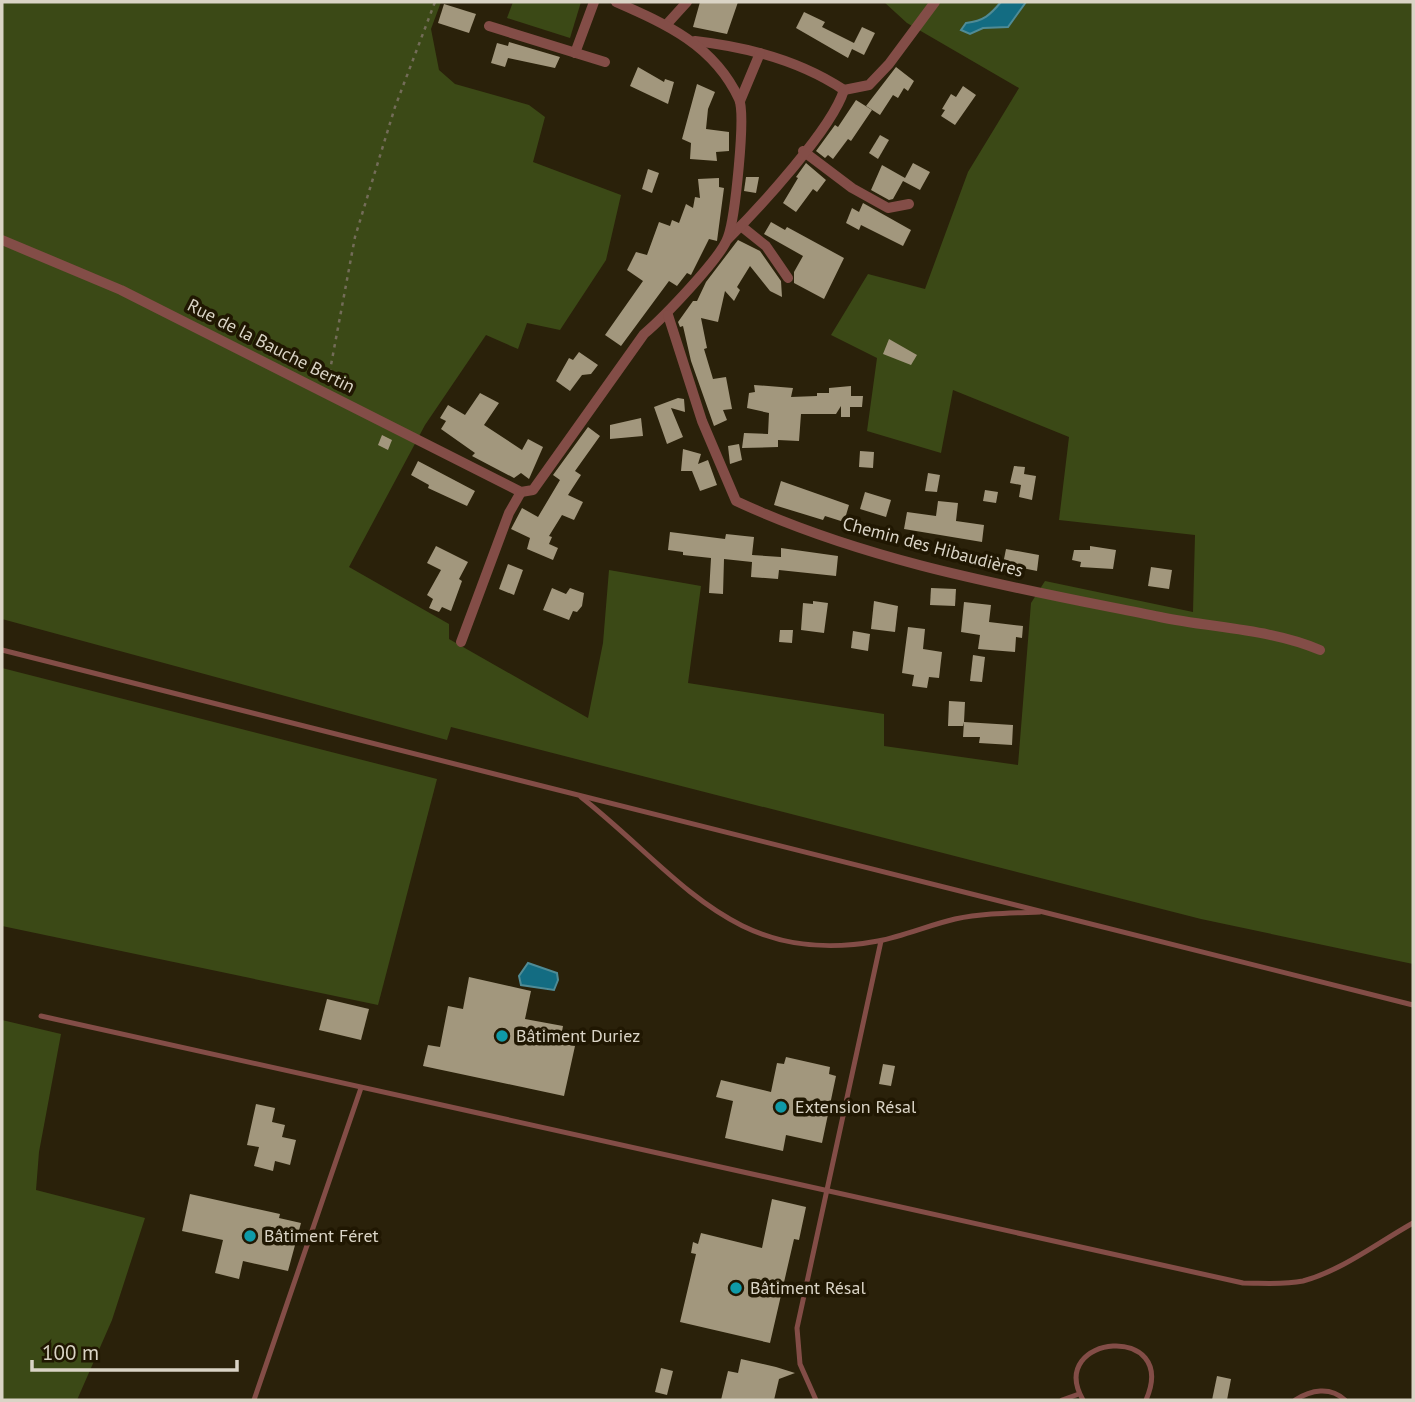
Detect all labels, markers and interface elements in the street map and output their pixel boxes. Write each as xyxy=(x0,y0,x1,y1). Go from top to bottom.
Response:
street label: Rue de la Bauche Bertin xyxy=(184,293,359,398)
street label: Chemin des Hibaudières xyxy=(840,511,1026,582)
place label: Bâtiment Duriez xyxy=(516,1024,640,1047)
marker: Bâtiment Duriez xyxy=(494,1028,510,1044)
place label: Extension Résal xyxy=(795,1095,917,1118)
marker: Extension Résal xyxy=(773,1099,789,1115)
place label: Bâtiment Féret xyxy=(264,1224,379,1247)
marker: Bâtiment Féret xyxy=(242,1228,258,1244)
place label: Bâtiment Résal xyxy=(750,1276,866,1299)
marker: Bâtiment Résal xyxy=(728,1280,744,1296)
scale bar xyxy=(32,1328,236,1372)
text: 100 m xyxy=(42,1339,99,1366)

